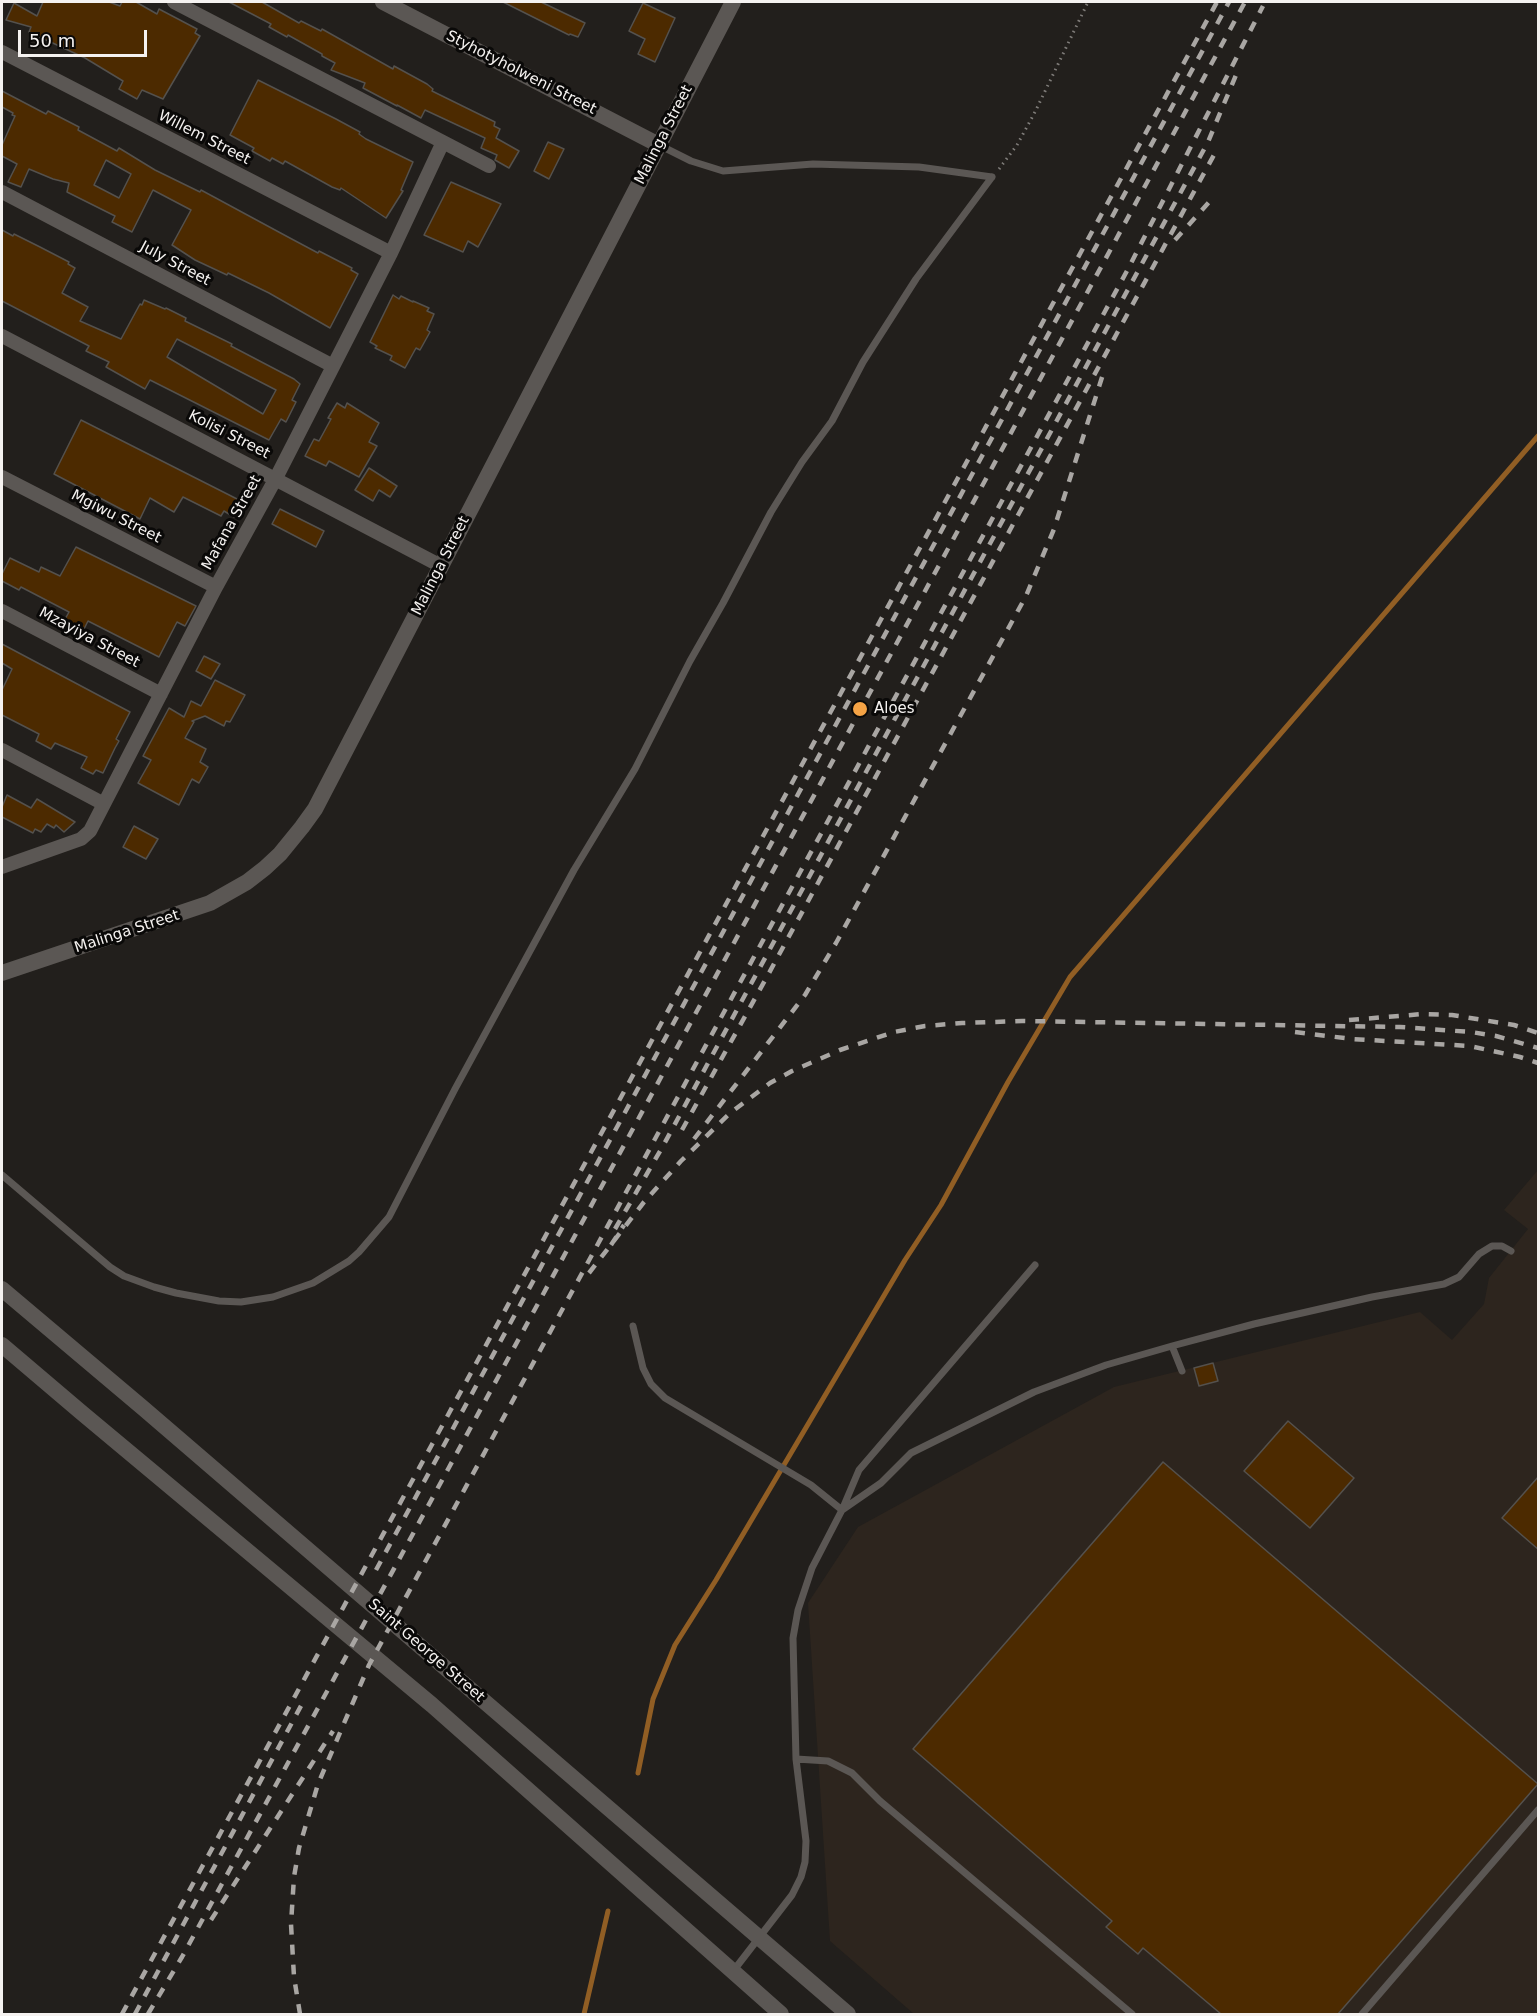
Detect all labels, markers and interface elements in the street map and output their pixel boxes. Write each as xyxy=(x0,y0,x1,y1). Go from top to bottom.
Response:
scale bar xyxy=(21,18,150,56)
street label: Styhotyholweni Street xyxy=(443,27,599,119)
text: 50 m xyxy=(29,30,75,51)
street label: Malinga Street xyxy=(631,82,697,188)
street label: Willem Street xyxy=(155,107,253,169)
street label: July Street xyxy=(137,238,213,290)
street label: Kolisi Street xyxy=(185,407,273,463)
street label: Mafana Street xyxy=(199,472,265,574)
street label: Mgiwu Street xyxy=(68,487,164,547)
street label: Malinga Street xyxy=(408,513,474,619)
street label: Mzayiya Street xyxy=(36,604,142,672)
marker: Aloes xyxy=(851,700,869,718)
place label: Aloes xyxy=(874,700,915,718)
street label: Malinga Street xyxy=(72,907,182,957)
street label: Saint George Street xyxy=(364,1596,488,1706)

